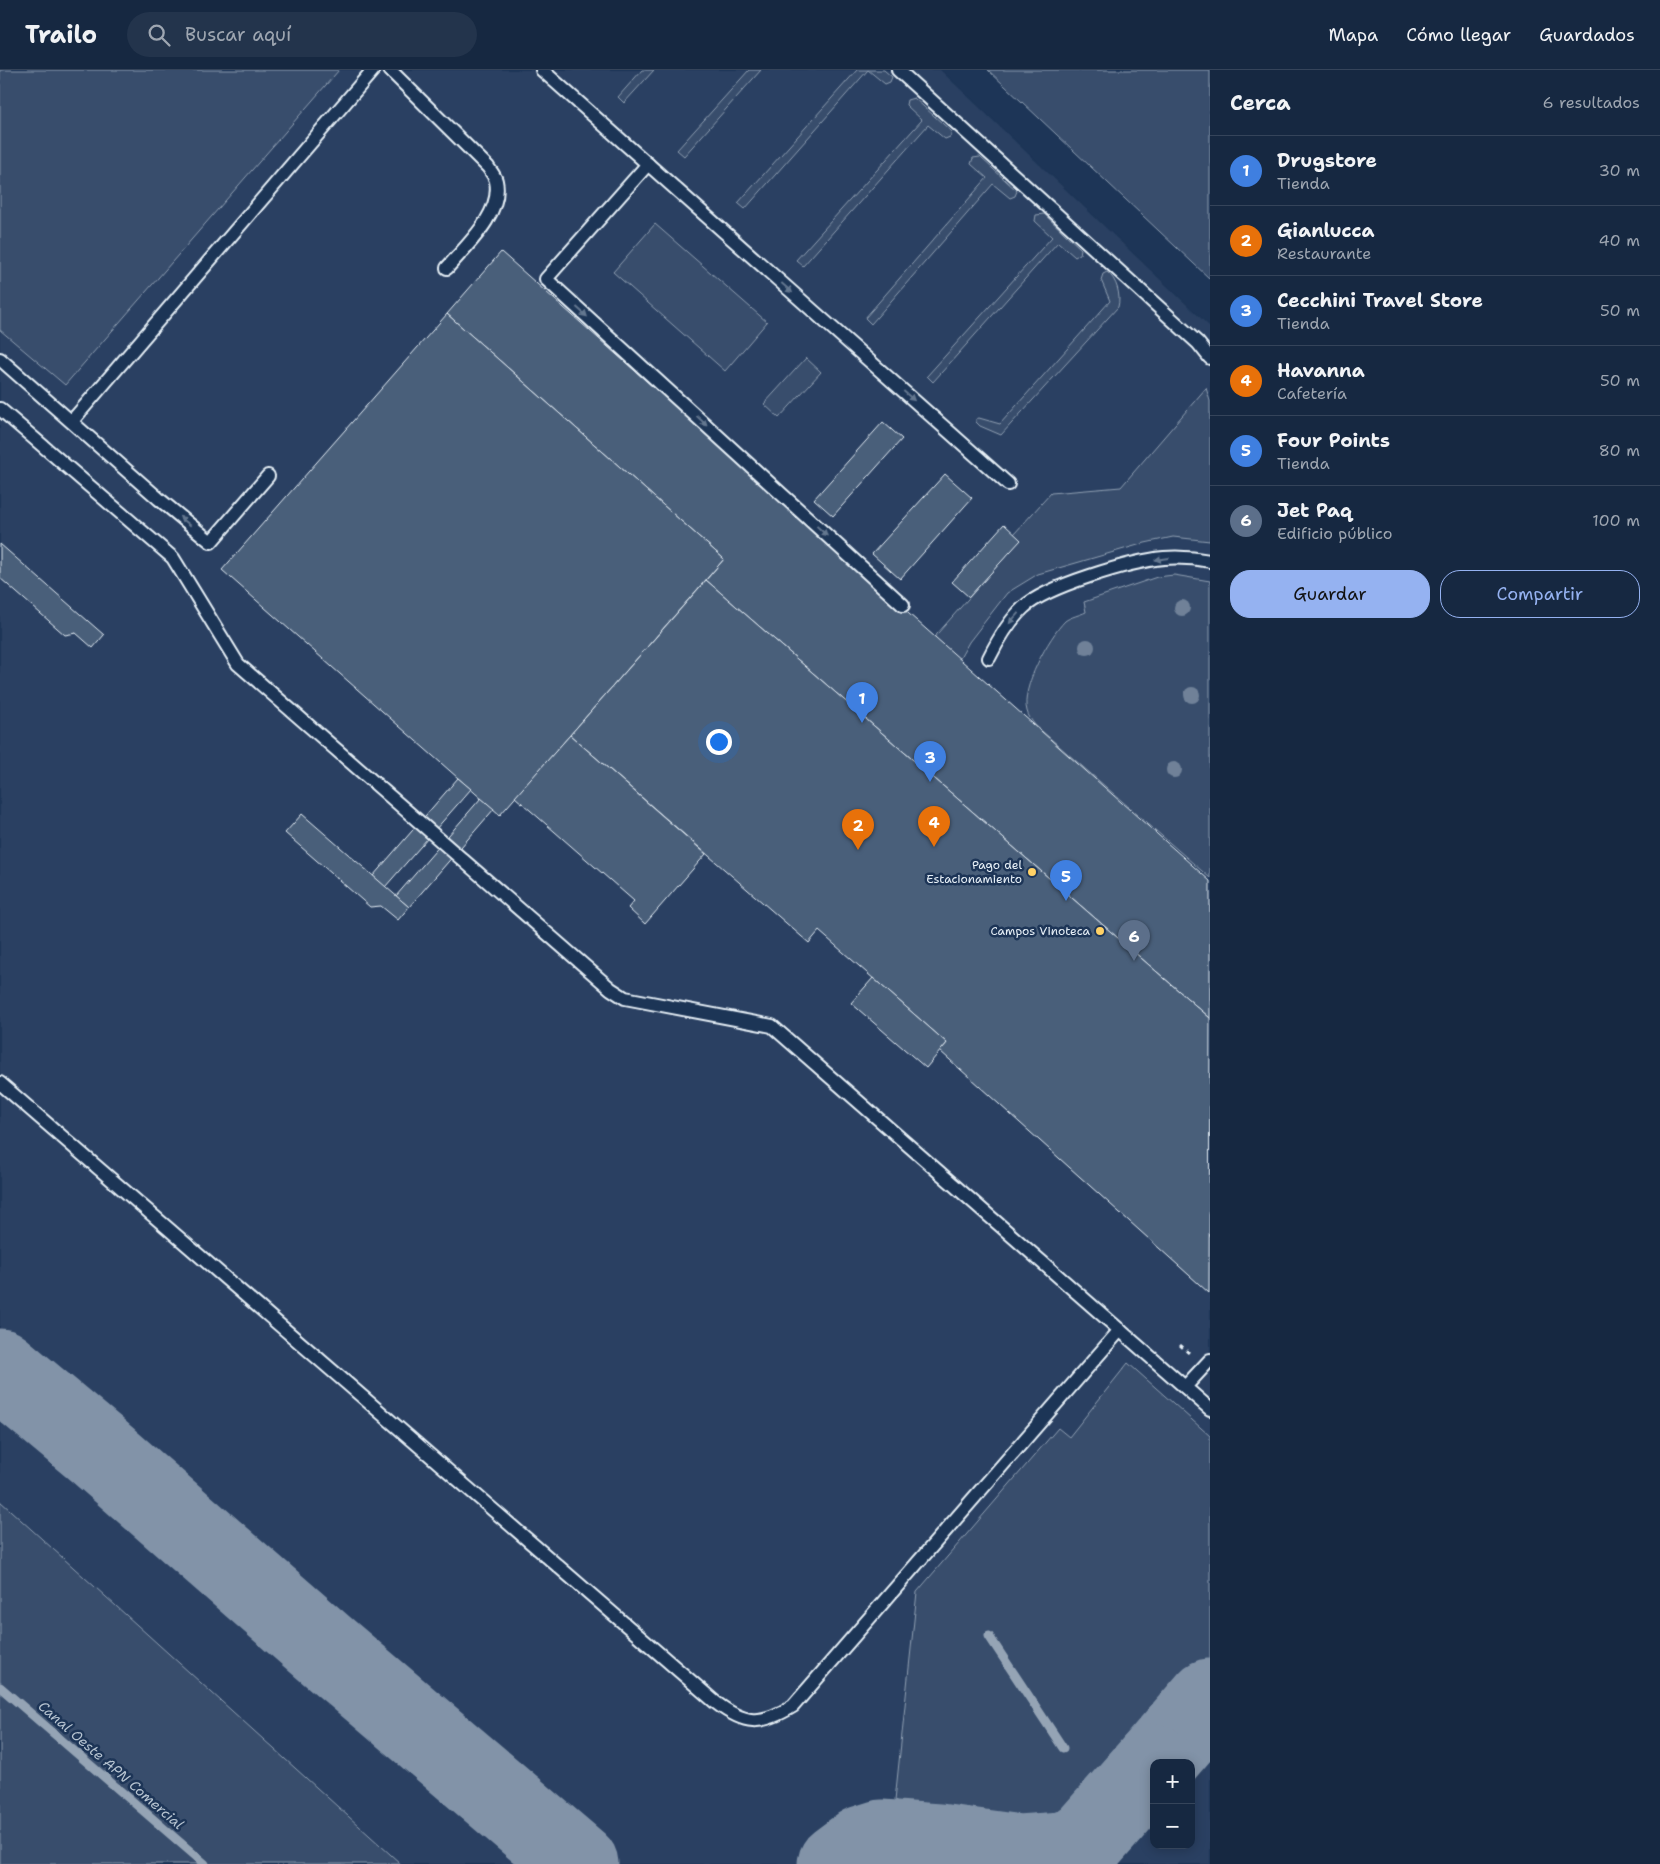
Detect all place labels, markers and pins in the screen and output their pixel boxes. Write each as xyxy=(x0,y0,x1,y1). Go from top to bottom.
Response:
pin: 1 xyxy=(846,682,878,723)
pin: 3 xyxy=(914,741,946,782)
pin: 4 xyxy=(918,806,950,847)
pin: 2 xyxy=(842,809,874,850)
place label: Pago del Estacionamiento xyxy=(926,857,1022,887)
pin: 5 xyxy=(1050,860,1082,901)
marker: Pago del Estacionamiento xyxy=(1026,866,1038,878)
pin: 6 xyxy=(1118,920,1150,961)
place label: Campos Vinoteca xyxy=(990,923,1091,939)
marker: Campos Vinoteca xyxy=(1094,925,1106,937)

